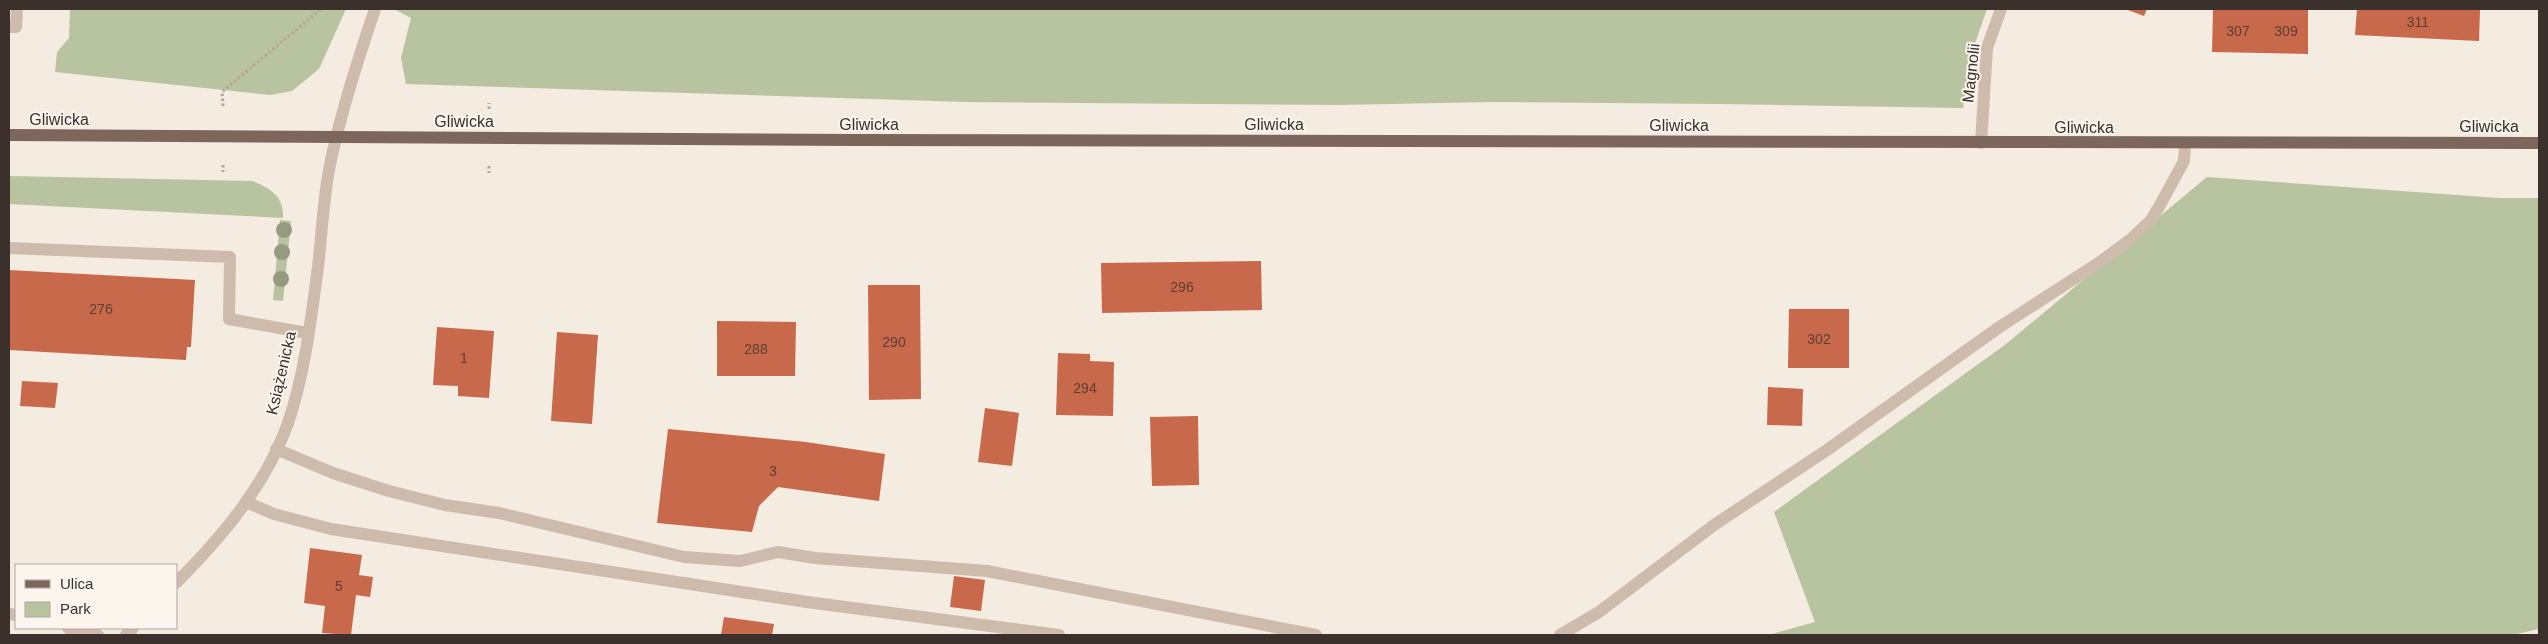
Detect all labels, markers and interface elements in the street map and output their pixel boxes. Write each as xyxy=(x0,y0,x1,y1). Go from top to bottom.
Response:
house number: 311 xyxy=(2407,14,2429,30)
house number: 307 xyxy=(2226,23,2250,39)
house number: 309 xyxy=(2274,23,2298,39)
street label: Magnolii xyxy=(1959,42,1983,104)
street label: Gliwicka xyxy=(29,111,89,128)
street label: Gliwicka xyxy=(434,113,494,130)
street label: Gliwicka xyxy=(839,116,899,133)
street label: Gliwicka xyxy=(1244,116,1304,133)
street label: Gliwicka xyxy=(1649,117,1709,134)
street label: Gliwicka xyxy=(2459,118,2519,135)
street label: Gliwicka xyxy=(2054,119,2114,136)
house number: 296 xyxy=(1170,279,1194,295)
house number: 276 xyxy=(89,301,113,317)
street label: Książenicka xyxy=(263,329,299,417)
house number: 302 xyxy=(1807,331,1831,347)
house number: 290 xyxy=(882,334,906,350)
house number: 288 xyxy=(744,341,768,357)
house number: 1 xyxy=(460,350,468,366)
house number: 294 xyxy=(1073,380,1097,396)
house number: 3 xyxy=(769,463,777,479)
legend xyxy=(15,564,178,629)
text: Ulica xyxy=(60,575,94,592)
house number: 5 xyxy=(335,578,343,594)
text: Park xyxy=(60,600,91,617)

